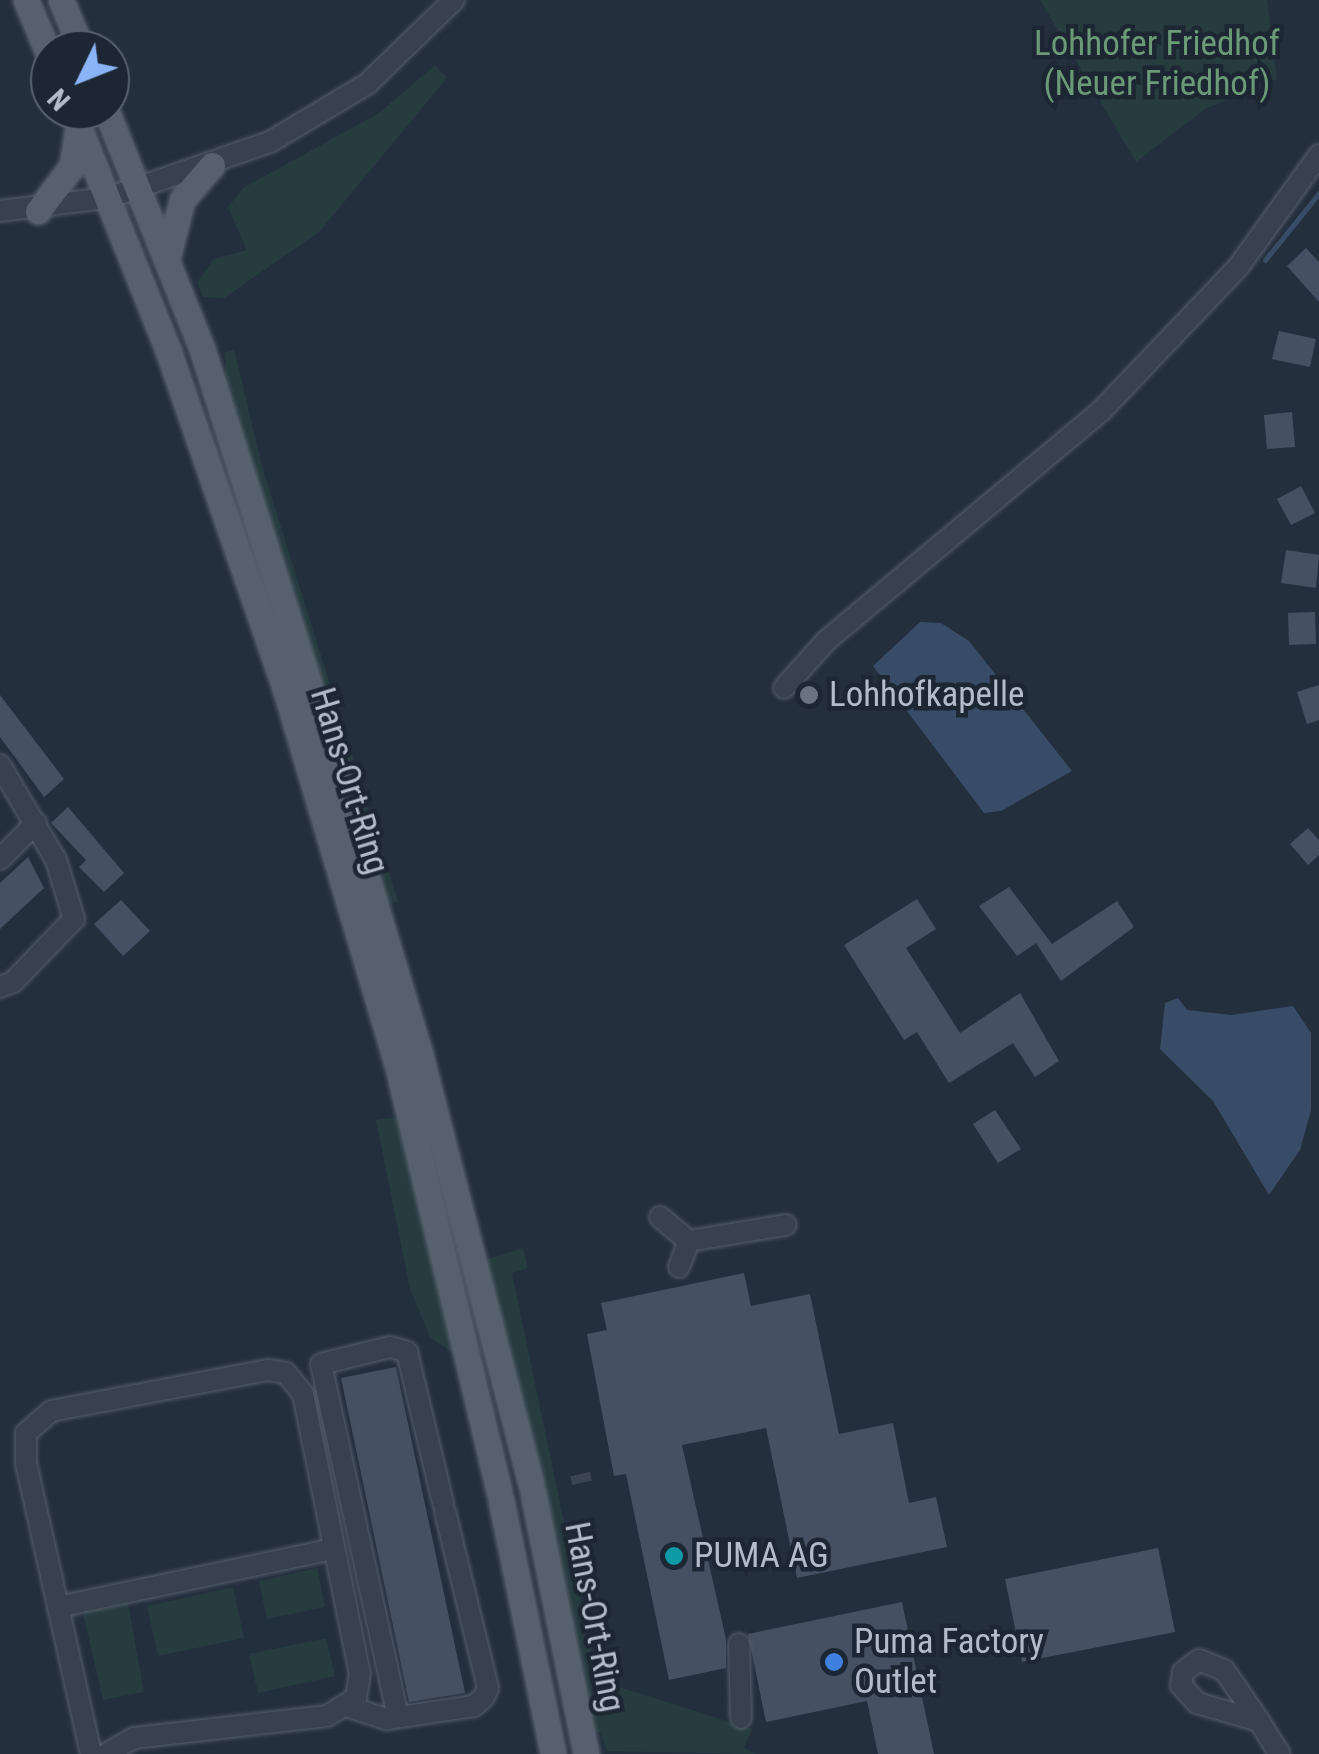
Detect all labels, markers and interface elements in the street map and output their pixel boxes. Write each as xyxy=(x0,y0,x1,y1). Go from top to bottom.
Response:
park label: Lohhofer Friedhof (Neuer Friedhof) xyxy=(1034,23,1280,105)
north arrow xyxy=(30,30,130,130)
text: N xyxy=(41,82,77,117)
place label: Lohhofkapelle xyxy=(829,674,1024,716)
street label: Hans-Ort-Ring xyxy=(301,683,397,879)
marker: Lohhofkapelle xyxy=(798,684,820,706)
street label: Hans-Ort-Ring xyxy=(555,1519,633,1715)
place label: PUMA AG xyxy=(694,1535,829,1577)
marker: PUMA AG xyxy=(663,1545,685,1567)
place label: Puma Factory Outlet xyxy=(854,1621,1044,1703)
marker: Puma Factory Outlet xyxy=(823,1651,845,1673)

